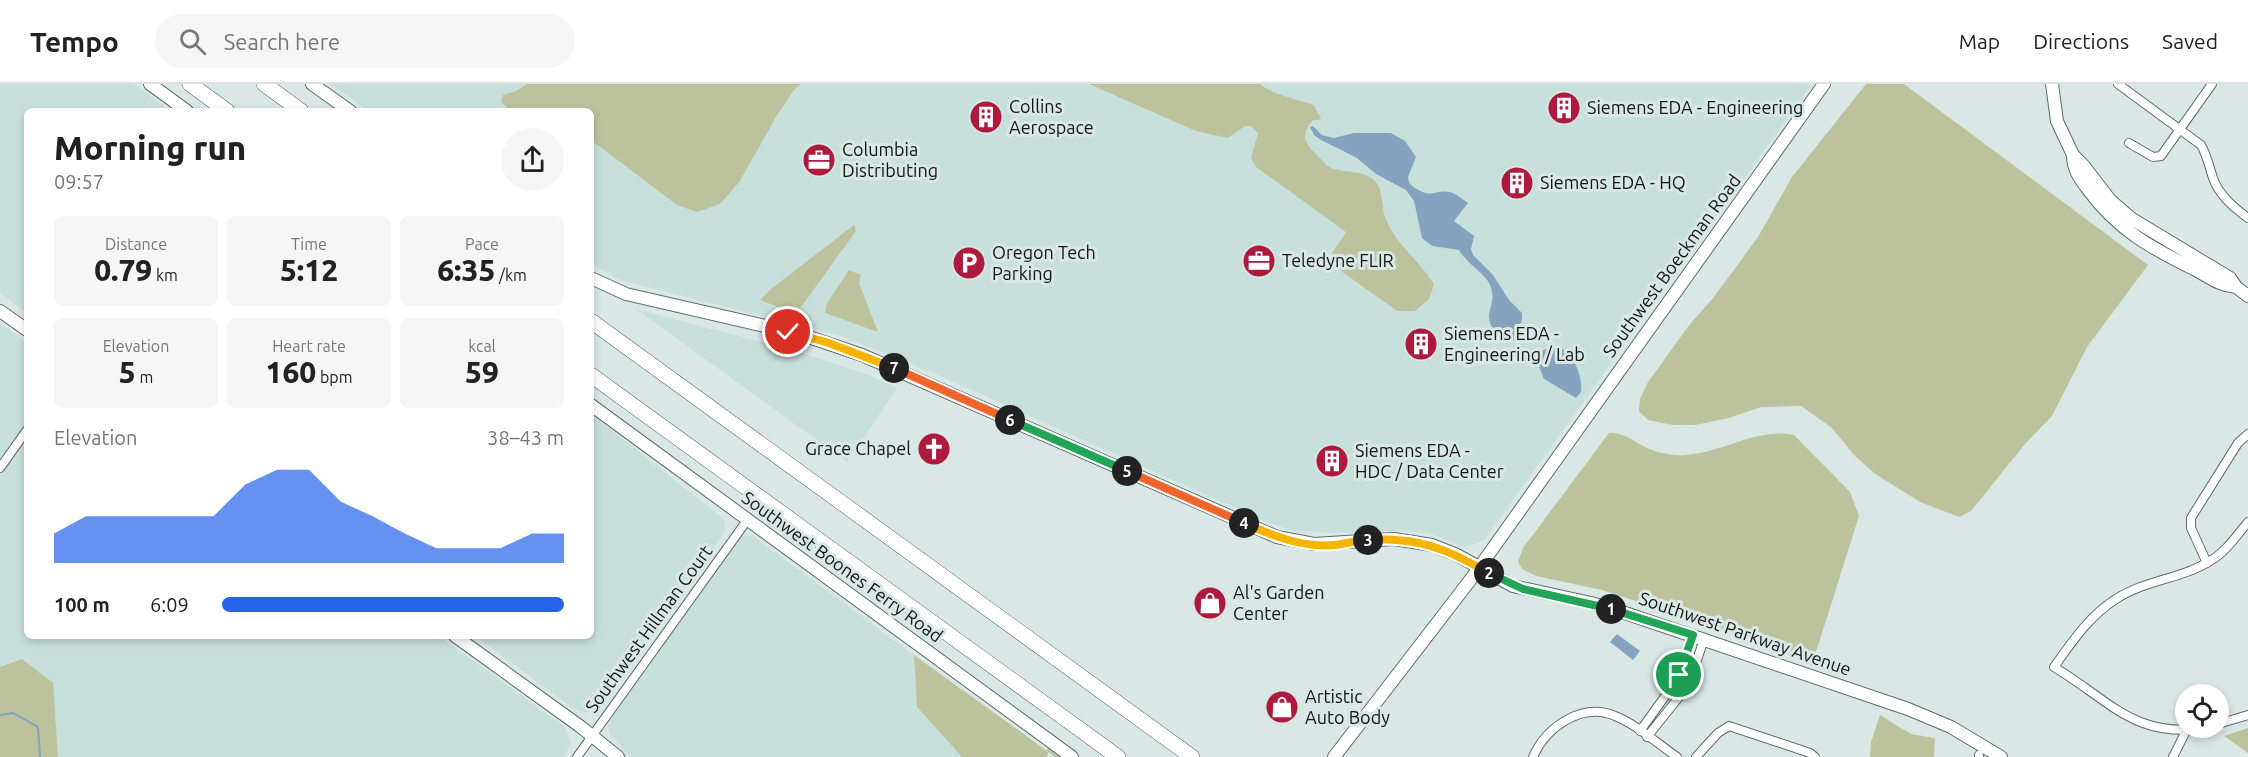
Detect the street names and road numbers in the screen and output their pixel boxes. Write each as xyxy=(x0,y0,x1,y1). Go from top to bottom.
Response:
street label: Southwest Boeckman Road xyxy=(1598,170,1744,360)
street label: Southwest Boones Ferry Road xyxy=(738,487,947,646)
street label: Southwest Hillman Court xyxy=(581,541,716,716)
street label: Southwest Parkway Avenue xyxy=(1637,587,1854,679)

